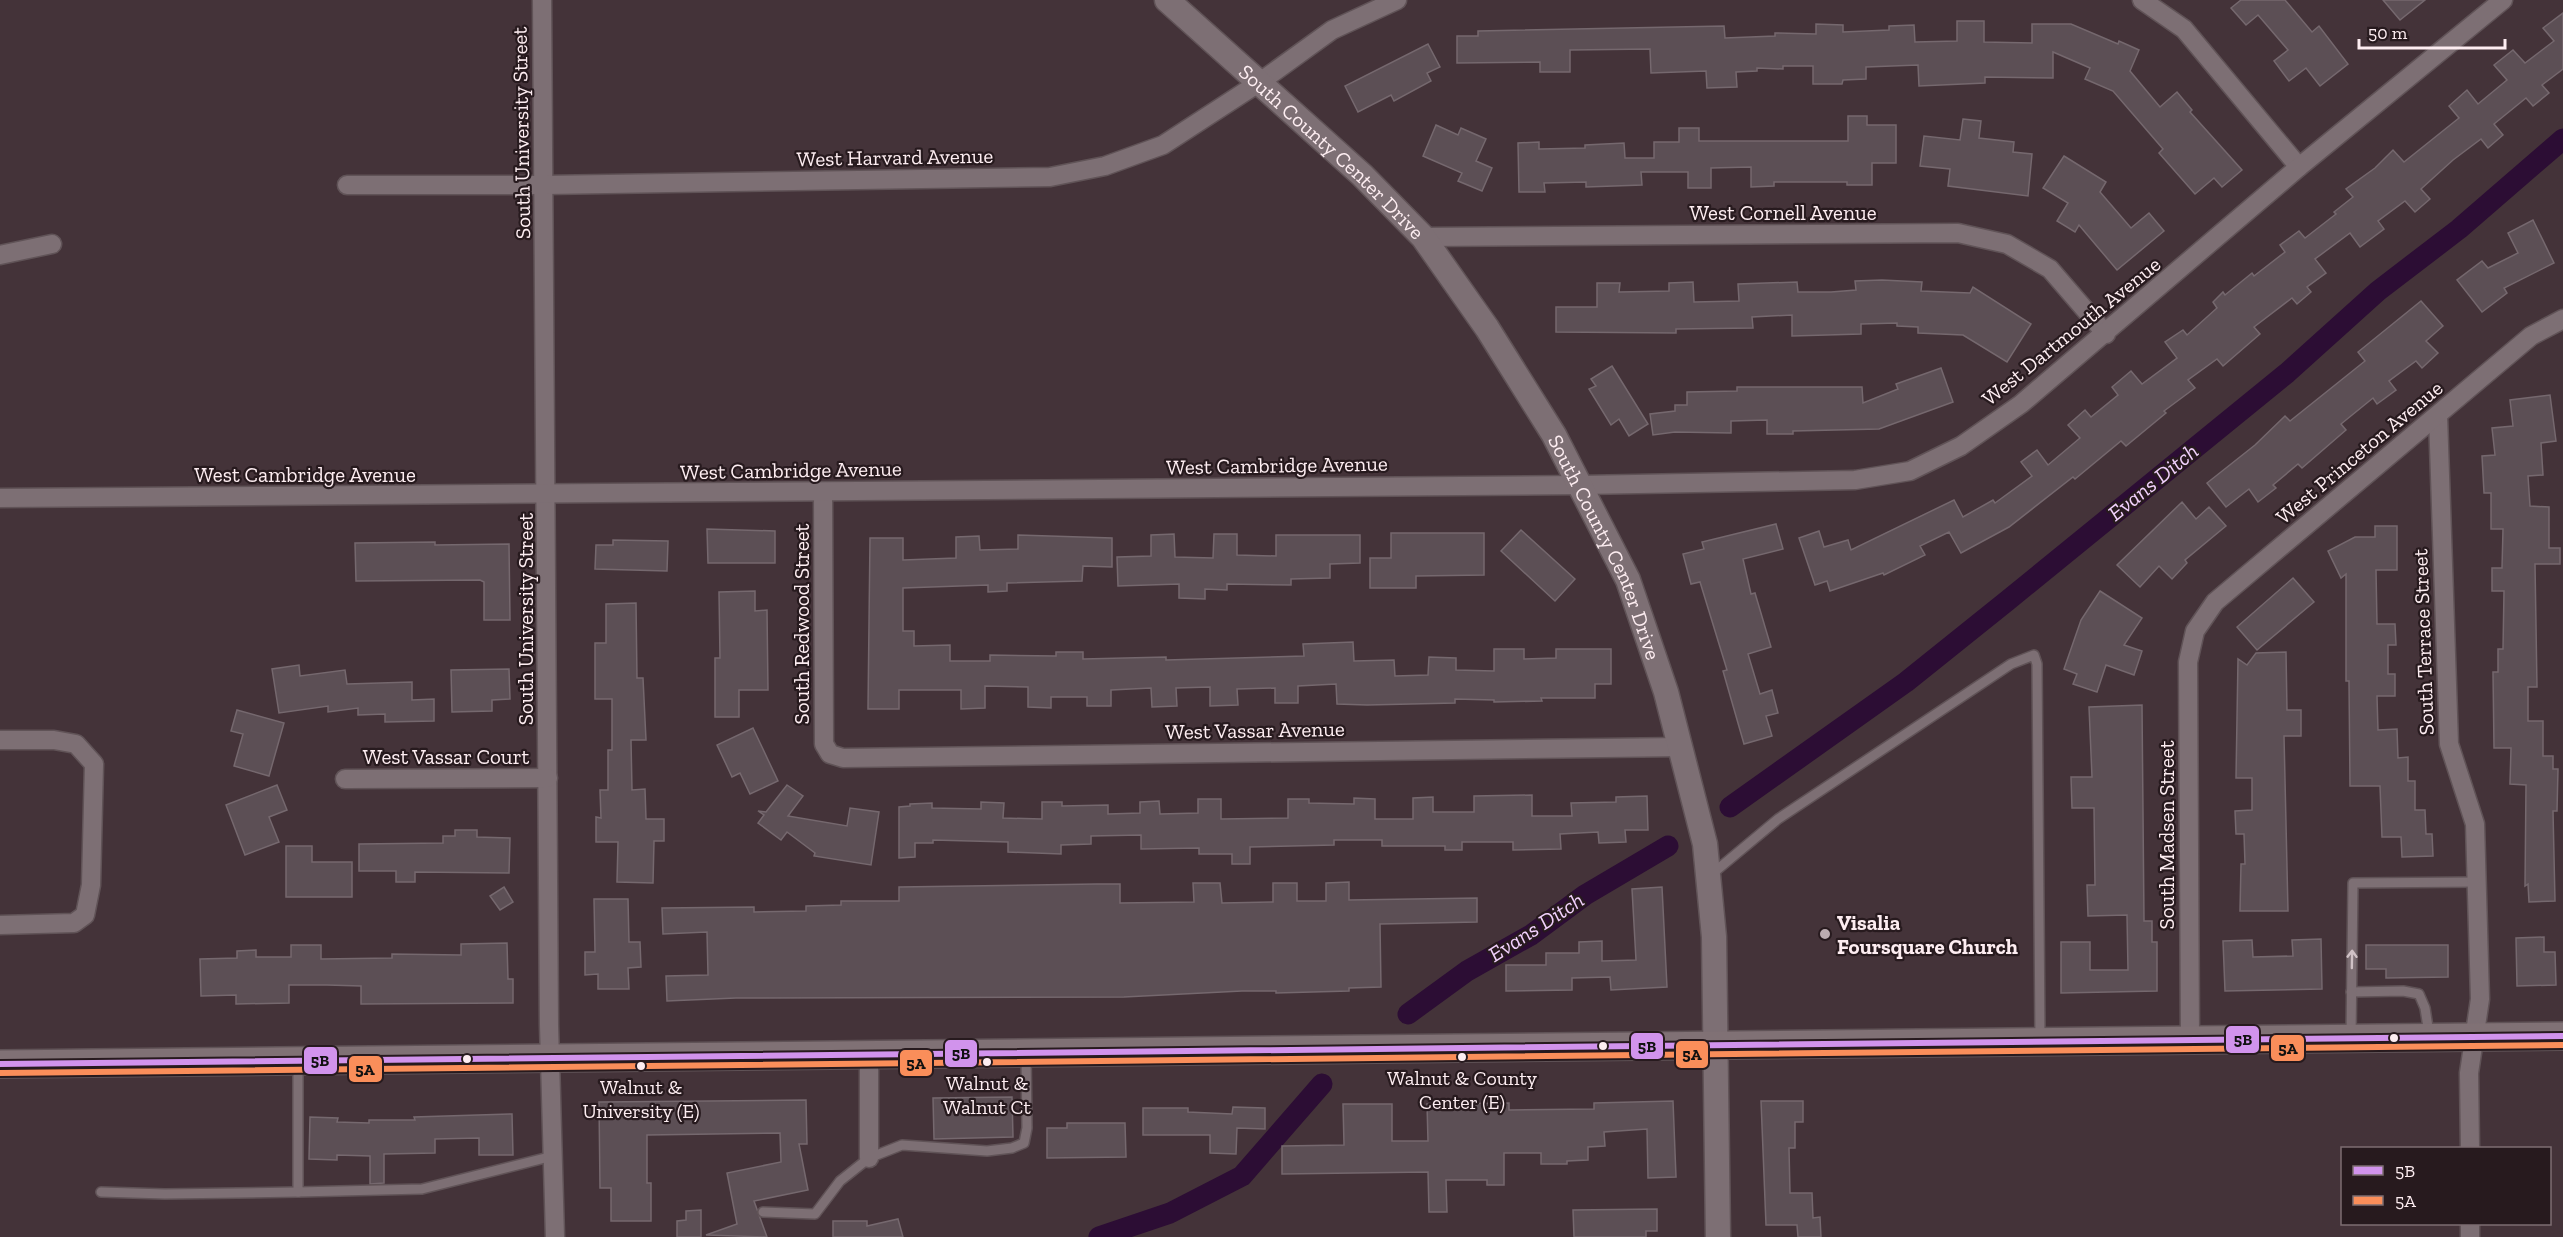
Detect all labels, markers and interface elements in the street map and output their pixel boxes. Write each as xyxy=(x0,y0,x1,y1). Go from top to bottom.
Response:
scale bar xyxy=(2359,12,2504,50)
text: 50 m xyxy=(2368,22,2408,44)
street label: South University Street xyxy=(507,26,535,239)
street label: South County Center Drive xyxy=(1234,59,1430,244)
street label: West Harvard Avenue xyxy=(796,143,994,171)
street label: West Cornell Avenue xyxy=(1689,200,1877,225)
street label: West Dartmouth Avenue xyxy=(1977,251,2165,411)
street label: West Princeton Avenue xyxy=(2271,375,2448,529)
street label: South County Center Drive xyxy=(1543,430,1667,663)
water label: Evans Ditch xyxy=(2102,437,2204,527)
street label: West Cambridge Avenue xyxy=(1166,451,1388,479)
street label: West Cambridge Avenue xyxy=(680,456,902,484)
street label: West Cambridge Avenue xyxy=(194,462,416,487)
street label: South University Street xyxy=(513,513,538,725)
street label: South Redwood Street xyxy=(789,523,814,724)
street label: South Terrace Street xyxy=(2407,548,2439,736)
street label: West Vassar Avenue xyxy=(1165,716,1345,744)
street label: South Madsen Street xyxy=(2154,740,2179,930)
street label: West Vassar Court xyxy=(363,744,529,769)
water label: Evans Ditch xyxy=(1483,886,1589,968)
place label: Visalia Foursquare Church xyxy=(1837,910,2018,959)
marker: Visalia Foursquare Church xyxy=(1818,927,1832,941)
one-way arrow xyxy=(2346,949,2358,969)
line badge: 5B xyxy=(2225,1025,2260,1054)
text: 5B xyxy=(2234,1030,2252,1049)
line badge: 5B xyxy=(1630,1032,1664,1060)
unlabelled marker xyxy=(2388,1032,2400,1044)
line badge: 5A xyxy=(2270,1034,2305,1062)
text: 5B xyxy=(1638,1037,1656,1056)
line badge: 5B xyxy=(944,1039,978,1068)
text: 5A xyxy=(2278,1039,2298,1058)
unlabelled marker xyxy=(1597,1040,1609,1052)
line badge: 5A xyxy=(1675,1040,1709,1069)
text: 5B xyxy=(952,1044,970,1063)
text: 5A xyxy=(1682,1045,1702,1064)
line badge: 5B xyxy=(303,1046,338,1075)
line badge: 5A xyxy=(899,1049,933,1077)
text: 5B xyxy=(311,1051,329,1070)
marker: Walnut & County Center (E) xyxy=(1456,1051,1468,1063)
unlabelled marker xyxy=(461,1053,473,1065)
text: 5A xyxy=(906,1054,926,1073)
line badge: 5A xyxy=(348,1055,383,1083)
marker: Walnut & Walnut Ct xyxy=(981,1056,993,1068)
text: 5A xyxy=(355,1060,375,1079)
marker: Walnut & University (E) xyxy=(635,1060,647,1072)
place label: Walnut & County Center (E) xyxy=(1387,1066,1538,1114)
place label: Walnut & Walnut Ct xyxy=(943,1071,1031,1119)
place label: Walnut & University (E) xyxy=(582,1075,700,1123)
legend xyxy=(2341,1147,2551,1225)
text: 5B xyxy=(2395,1160,2415,1182)
text: 5A xyxy=(2395,1190,2416,1212)

